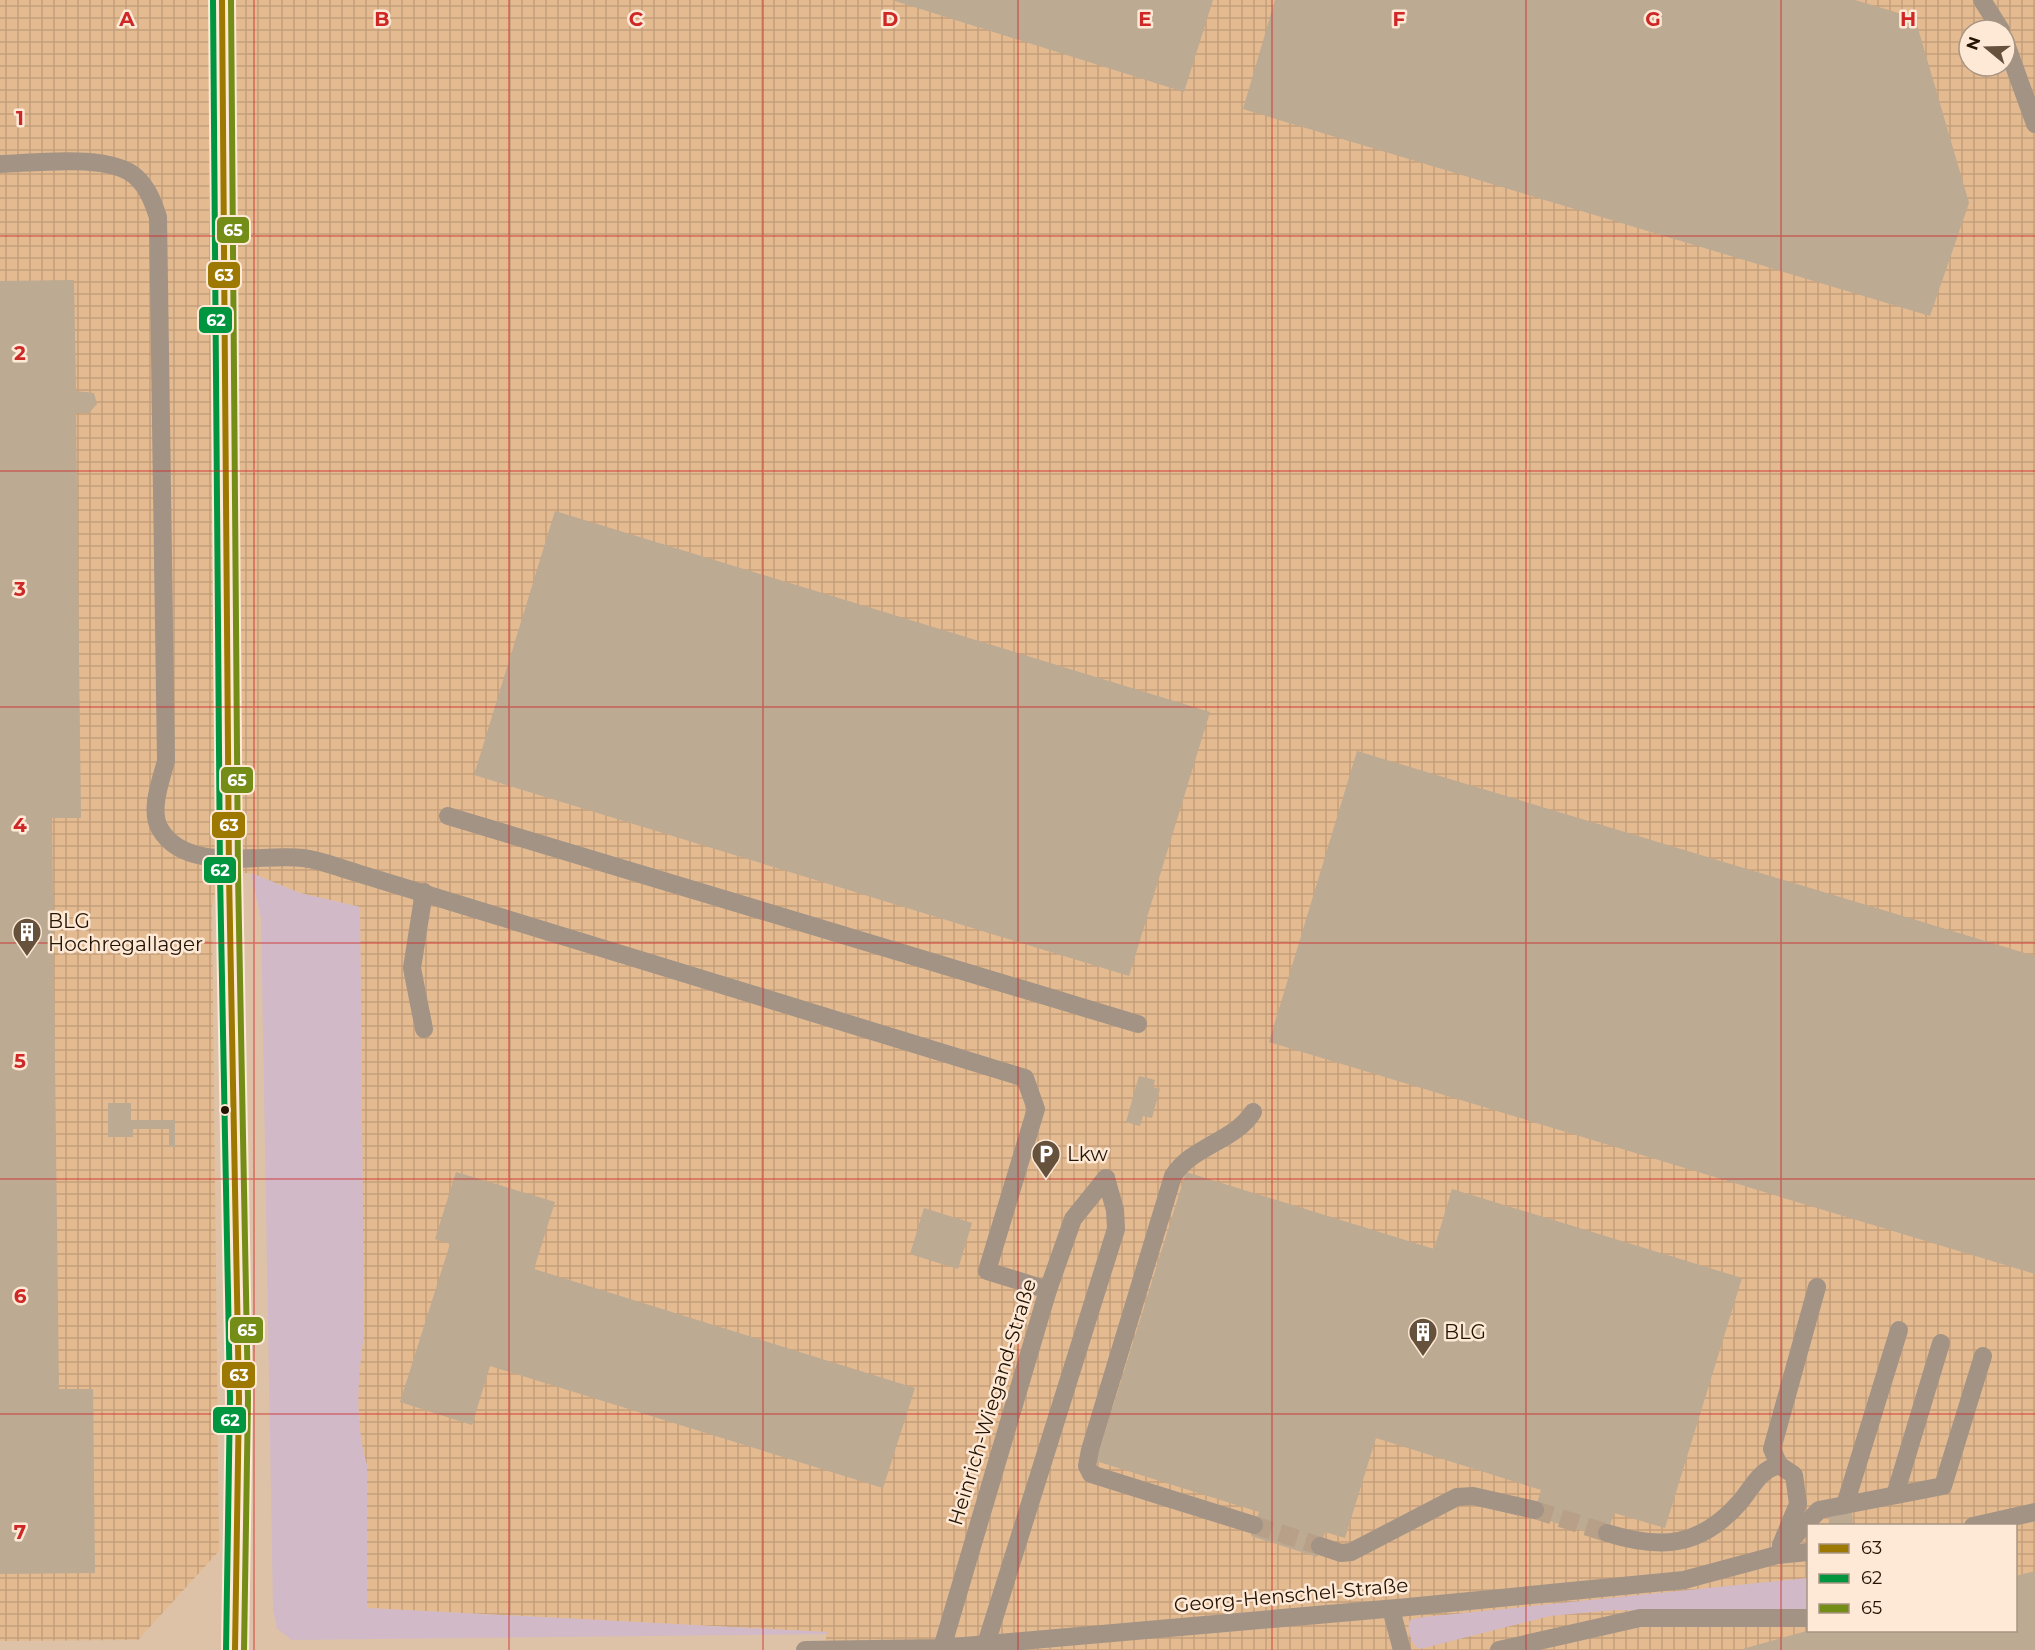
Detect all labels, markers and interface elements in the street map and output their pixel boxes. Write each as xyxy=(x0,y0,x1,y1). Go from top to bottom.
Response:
text: A xyxy=(118,7,135,31)
text: B xyxy=(374,7,390,31)
text: C xyxy=(629,7,644,31)
text: D xyxy=(882,7,898,31)
text: E xyxy=(1138,7,1152,31)
text: F xyxy=(1393,7,1406,31)
text: G xyxy=(1645,7,1661,31)
text: H xyxy=(1900,7,1916,31)
north arrow xyxy=(1957,18,2017,78)
text: N xyxy=(1962,34,1984,52)
text: 1 xyxy=(16,106,24,130)
line badge: 65 xyxy=(216,216,250,244)
text: 65 xyxy=(223,221,243,240)
line badge: 63 xyxy=(207,261,241,289)
text: 63 xyxy=(214,266,234,285)
line badge: 62 xyxy=(198,306,233,334)
text: 62 xyxy=(206,311,226,330)
text: 2 xyxy=(14,341,26,365)
text: 3 xyxy=(13,577,26,601)
line badge: 65 xyxy=(220,766,254,794)
text: 65 xyxy=(227,771,247,790)
line badge: 63 xyxy=(211,811,246,839)
text: 4 xyxy=(13,813,27,837)
text: 63 xyxy=(219,816,239,835)
line badge: 62 xyxy=(203,856,237,884)
text: 62 xyxy=(210,861,230,880)
place label: BLG Hochregallager xyxy=(48,909,203,956)
building icon: BLG Hochregallager xyxy=(11,916,43,958)
text: 5 xyxy=(14,1049,26,1073)
unlabelled marker xyxy=(219,1104,231,1116)
parking icon: Lkw xyxy=(1030,1138,1062,1180)
place label: Lkw xyxy=(1067,1142,1108,1166)
street label: Heinrich-Wiegand-Straße xyxy=(943,1276,1041,1528)
text: 6 xyxy=(14,1284,27,1308)
line badge: 65 xyxy=(229,1316,264,1344)
building icon: BLG xyxy=(1407,1316,1439,1358)
place label: BLG xyxy=(1444,1320,1486,1344)
text: 65 xyxy=(237,1321,257,1340)
line badge: 63 xyxy=(221,1361,256,1389)
text: 63 xyxy=(229,1366,249,1385)
line badge: 62 xyxy=(212,1406,247,1434)
text: 62 xyxy=(220,1411,240,1430)
text: 7 xyxy=(14,1520,26,1544)
legend xyxy=(1807,1524,2017,1632)
text: 63 xyxy=(1861,1537,1882,1559)
text: 62 xyxy=(1861,1567,1882,1589)
street label: Georg-Henschel-Straße xyxy=(1173,1573,1409,1617)
text: 65 xyxy=(1861,1597,1882,1619)

